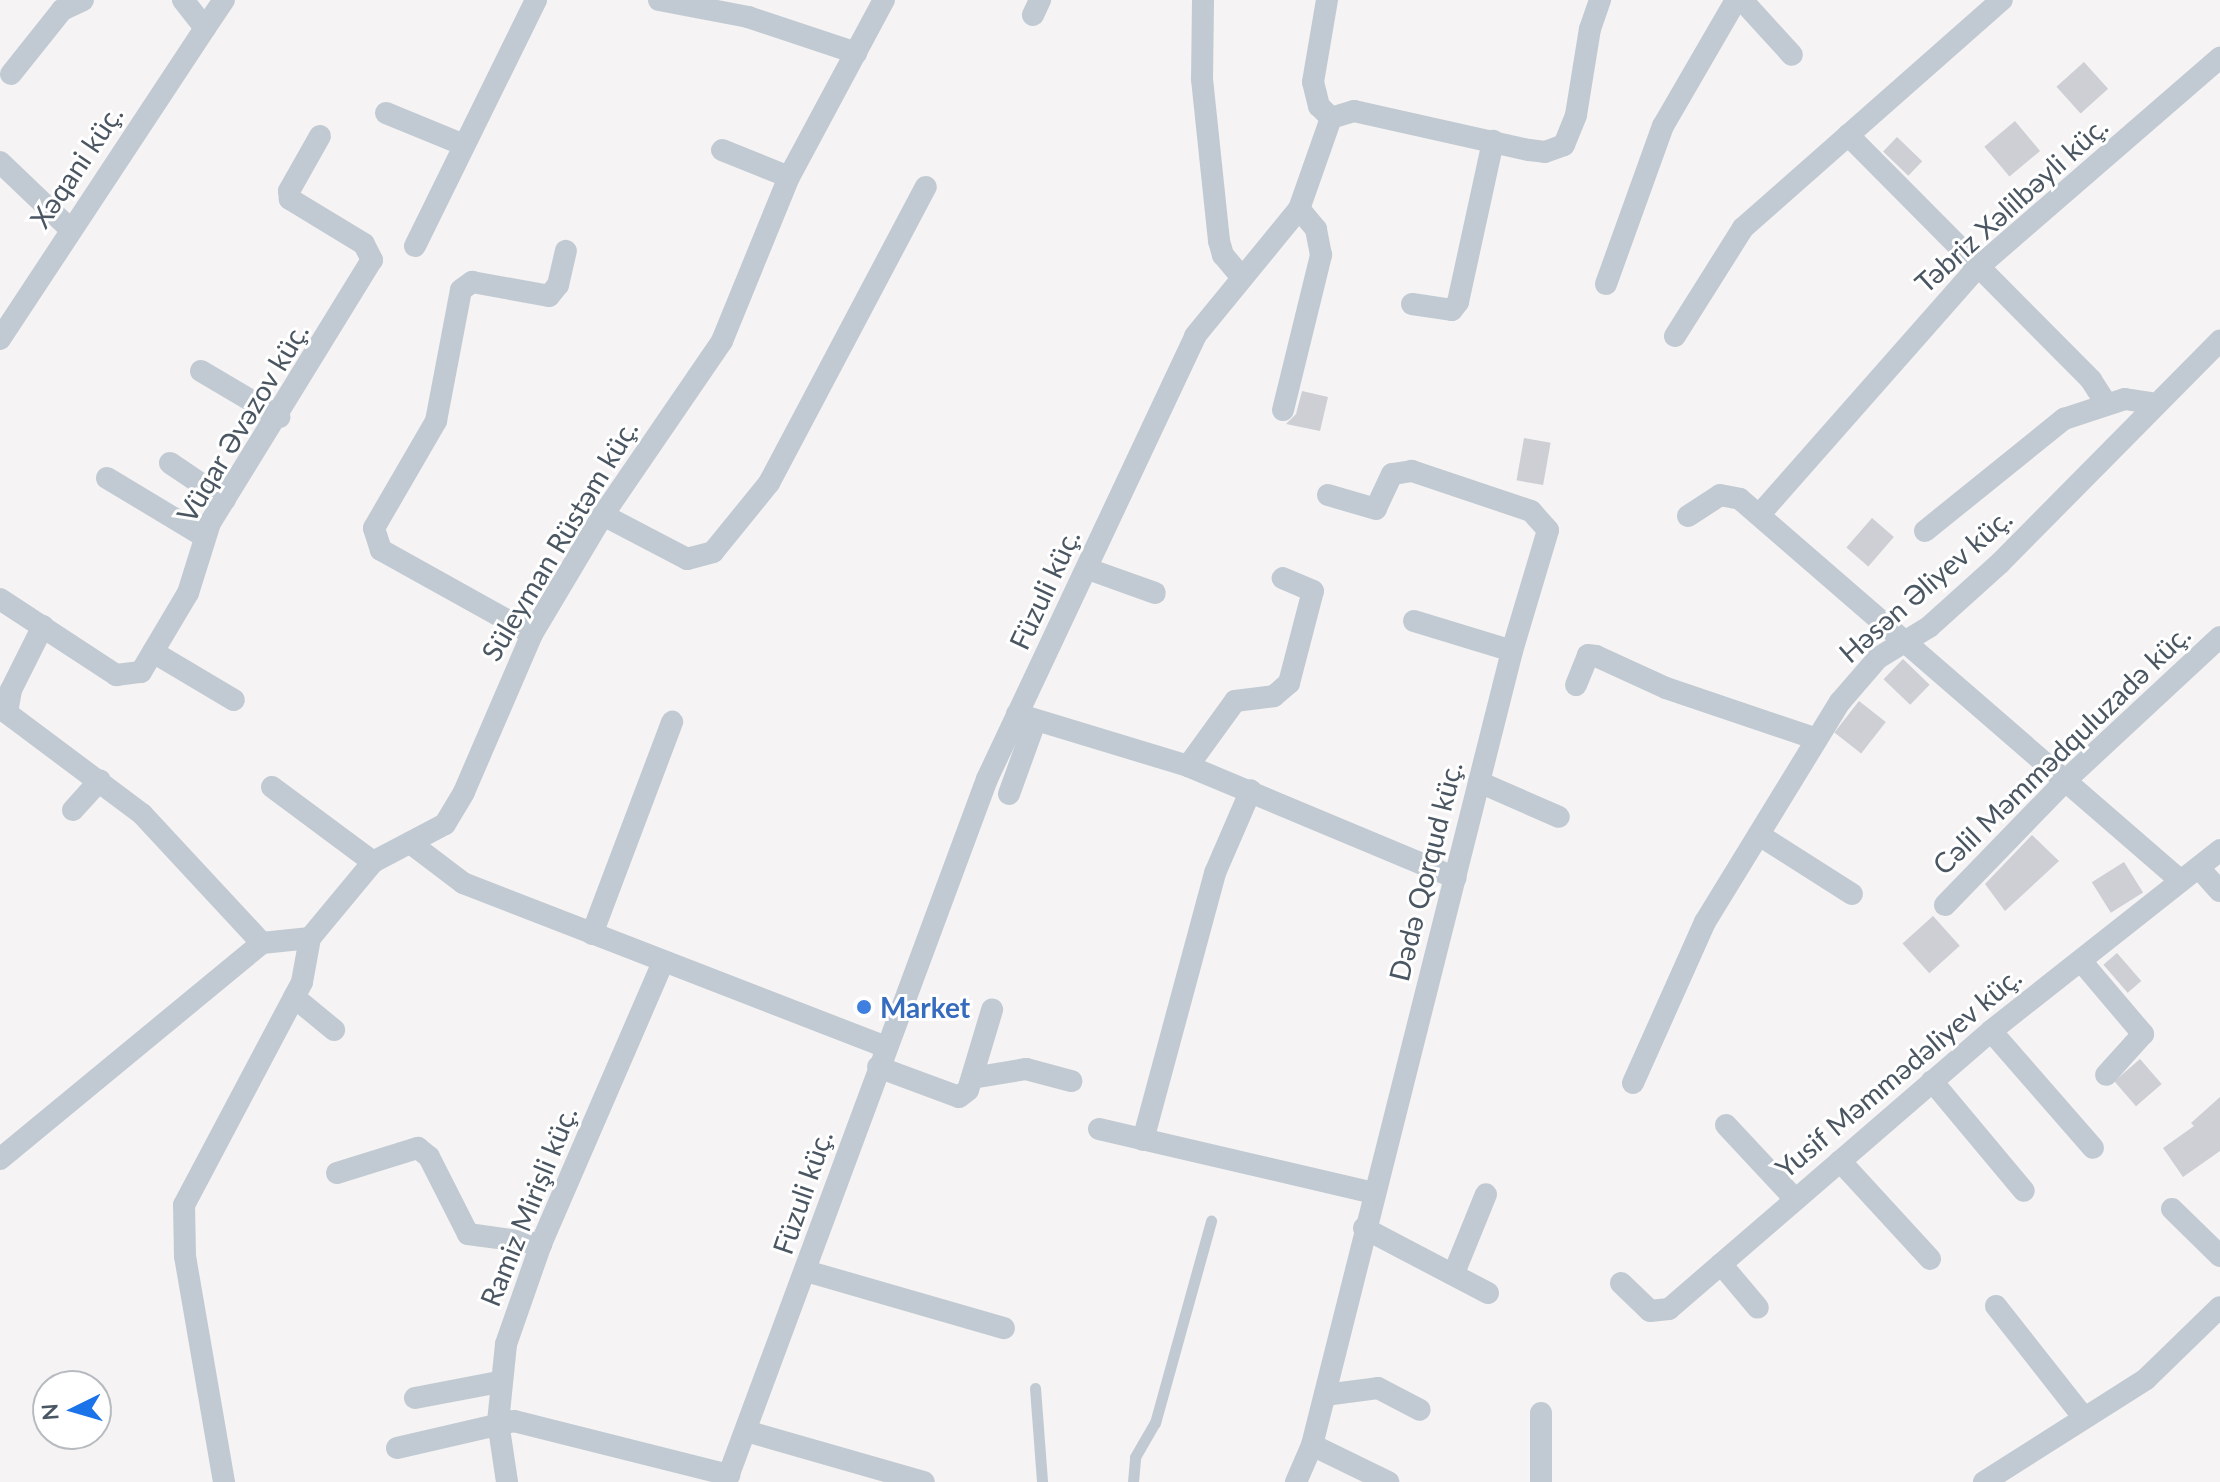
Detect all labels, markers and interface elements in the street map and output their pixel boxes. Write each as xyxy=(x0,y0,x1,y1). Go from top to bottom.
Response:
street label: Xəqani küç. xyxy=(23,98,129,234)
street label: Təbriz Xəlilbəyli küç. xyxy=(1908,109,2114,299)
street label: Vüqar Əvəzov küç. xyxy=(169,316,315,528)
street label: Süleyman Rüstəm küç. xyxy=(474,413,644,667)
street label: Həsən Əliyev küç. xyxy=(1831,501,2019,669)
street label: Füzuli küç. xyxy=(1002,523,1086,655)
street label: Cəlil Məmmədquluzadə küç. xyxy=(1925,617,2197,881)
street label: Dədə Qorqud küç. xyxy=(1381,758,1469,984)
street label: Yusif Məmmədəliyev küç. xyxy=(1768,959,2028,1185)
place label: Market xyxy=(880,990,970,1024)
marker: Market xyxy=(855,998,873,1016)
street label: Ramiz Mirişli küç. xyxy=(473,1101,583,1311)
street label: Füzuli küç. xyxy=(765,1126,839,1258)
north arrow xyxy=(32,1370,112,1450)
text: N xyxy=(35,1402,64,1422)

